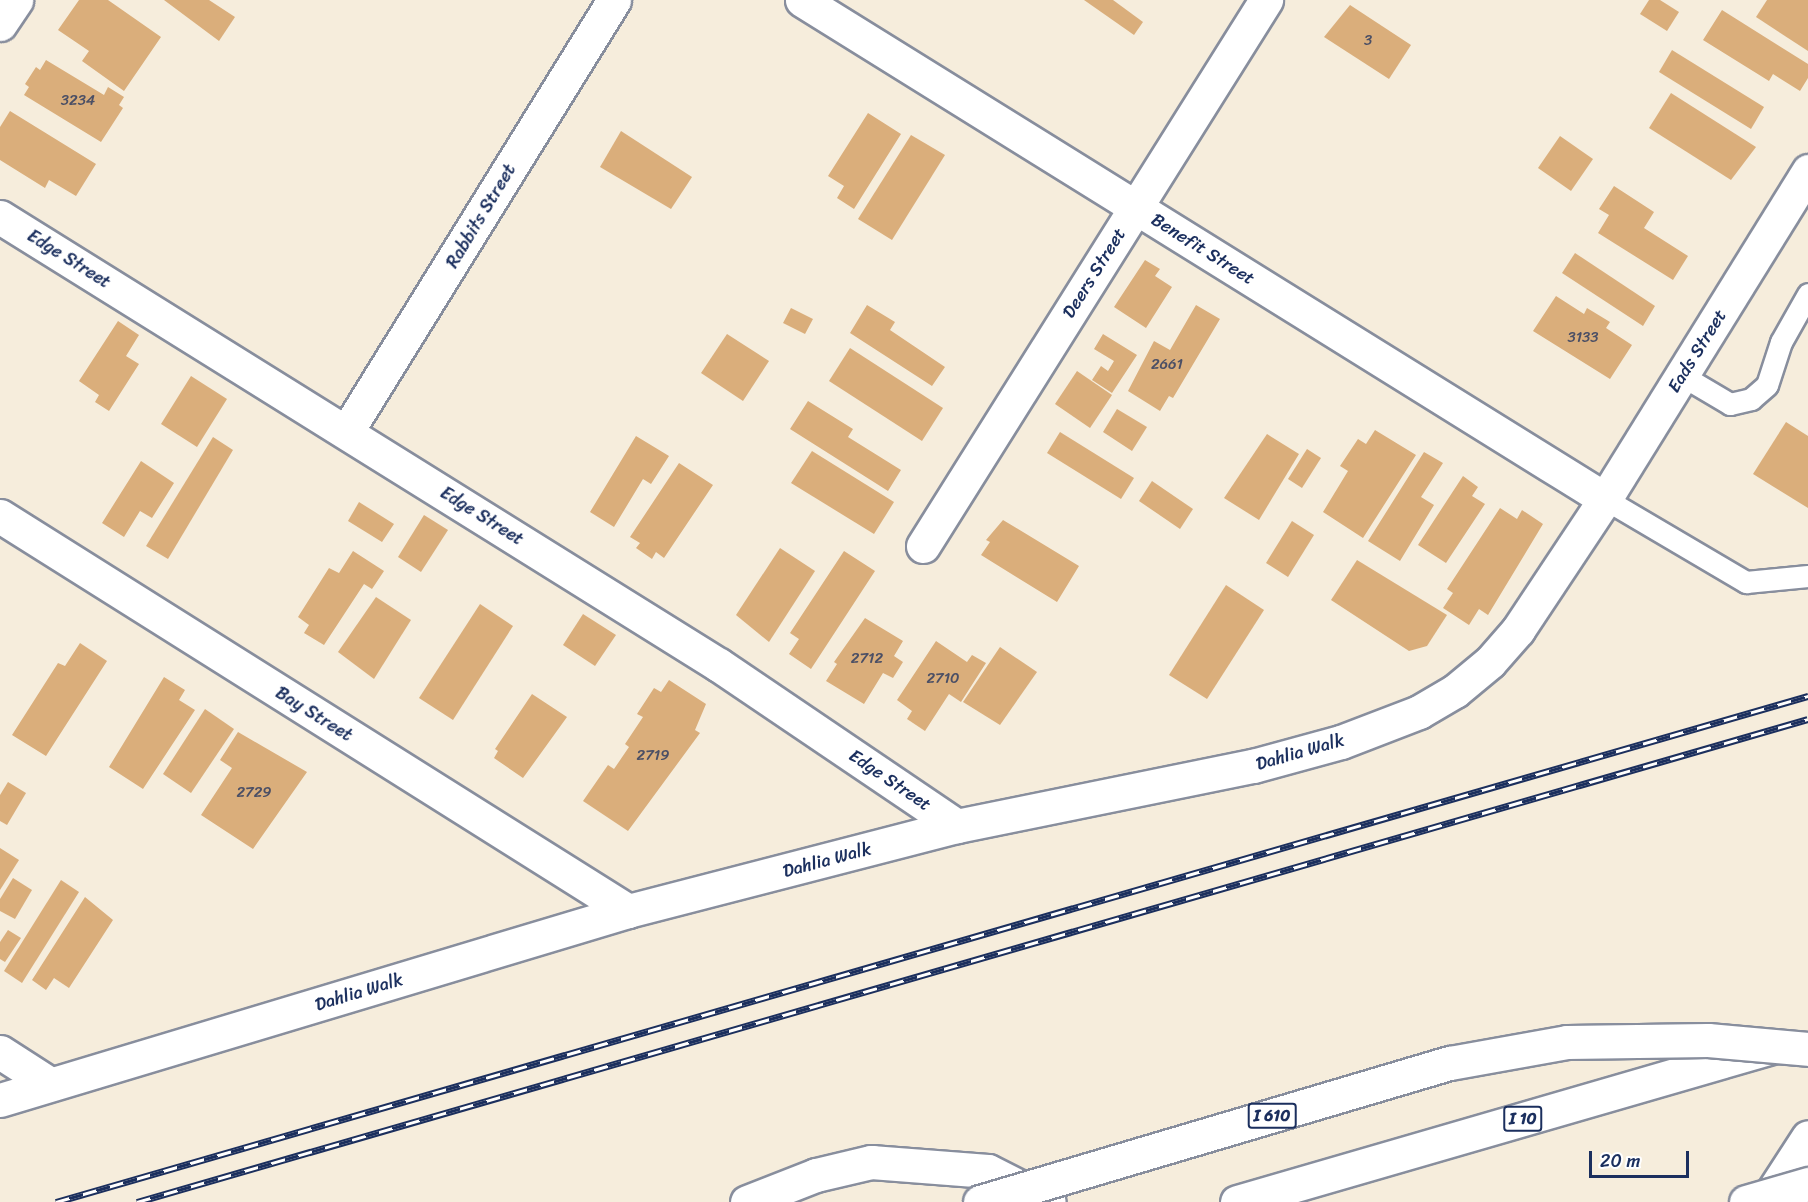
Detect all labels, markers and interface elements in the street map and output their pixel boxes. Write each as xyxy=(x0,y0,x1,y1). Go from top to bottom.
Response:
house number: 3 xyxy=(1364,32,1372,50)
house number: 3234 xyxy=(61,92,95,110)
street label: Rabbits Street xyxy=(442,160,520,272)
street label: Benefit Street xyxy=(1147,209,1259,289)
street label: Deers Street xyxy=(1058,224,1130,322)
street label: Edge Street xyxy=(23,225,115,293)
street label: Eads Street xyxy=(1663,306,1731,396)
house number: 3133 xyxy=(1567,329,1599,347)
house number: 2661 xyxy=(1151,356,1183,374)
street label: Edge Street xyxy=(436,482,528,550)
house number: 2712 xyxy=(851,650,883,668)
house number: 2710 xyxy=(926,670,960,688)
street label: Bay Street xyxy=(272,682,356,746)
street label: Dahlia Walk xyxy=(1253,729,1347,775)
street label: Edge Street xyxy=(845,745,935,815)
house number: 2719 xyxy=(637,747,669,765)
house number: 2729 xyxy=(236,784,272,802)
street label: Dahlia Walk xyxy=(780,838,874,882)
street label: Dahlia Walk xyxy=(312,968,406,1016)
road number: I 610 xyxy=(1246,1103,1298,1129)
road number: I 10 xyxy=(1502,1106,1544,1132)
scale bar xyxy=(1592,1139,1692,1177)
text: 20 m xyxy=(1600,1145,1640,1177)

